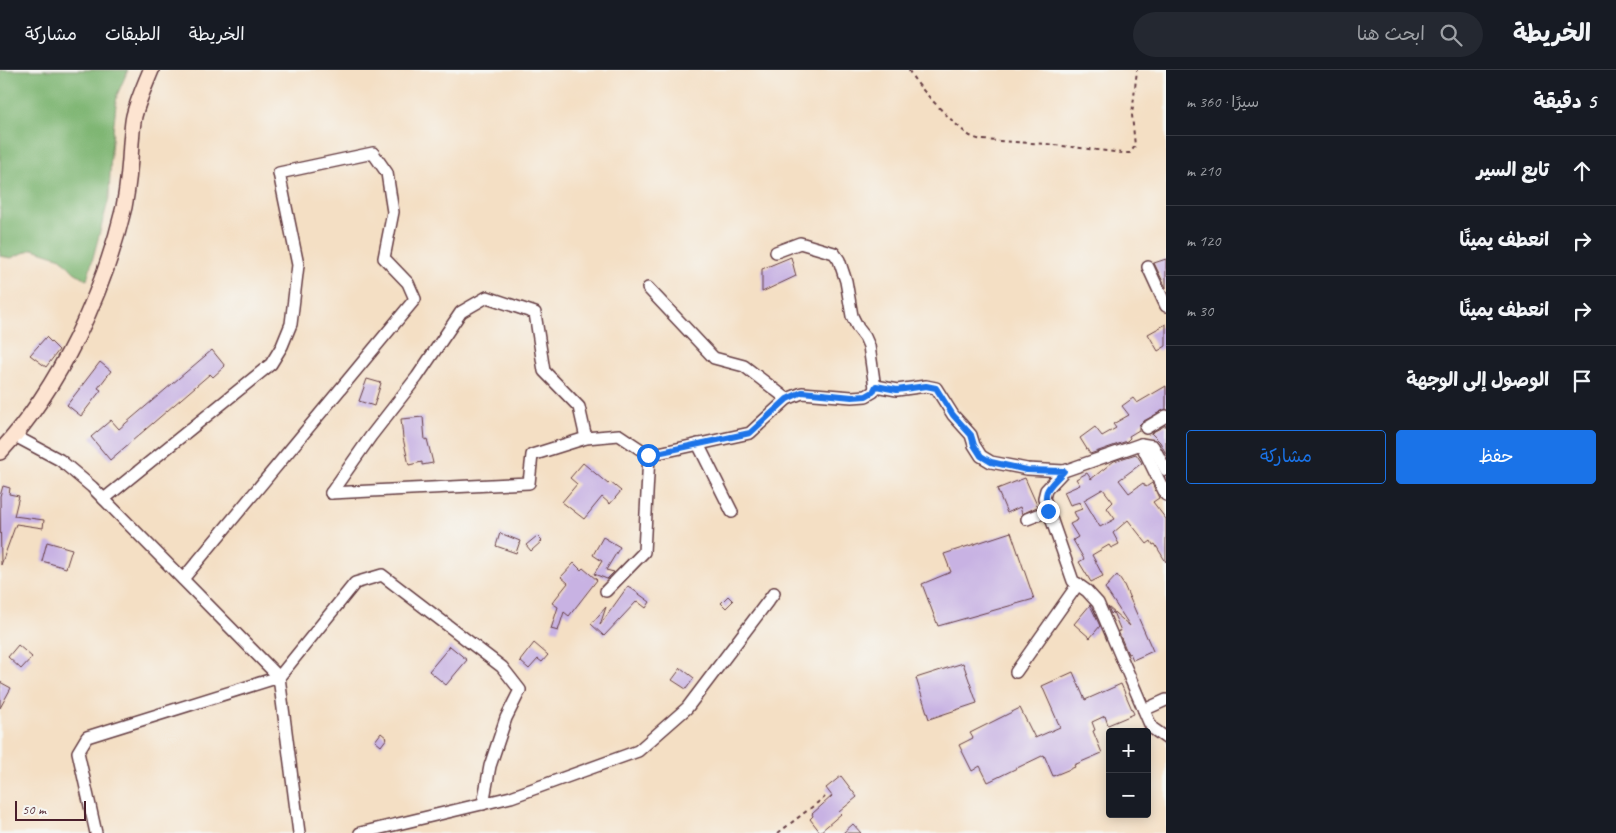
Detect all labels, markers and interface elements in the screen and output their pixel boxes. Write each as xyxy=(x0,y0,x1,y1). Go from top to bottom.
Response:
search box xyxy=(1133,12,1483,57)
text: الخريطة xyxy=(1513,18,1591,48)
icon: search xyxy=(1437,21,1465,49)
text: ابحث هنا xyxy=(1357,22,1425,46)
text: مشاركة xyxy=(25,23,77,45)
text: الطبقات xyxy=(105,23,161,45)
text: الخريطة xyxy=(189,23,245,45)
text: 5 دقيقة xyxy=(1533,88,1596,114)
text: سيرًا · 360 m xyxy=(1186,92,1259,112)
icon: ahead xyxy=(1568,157,1596,185)
text: تابع السير xyxy=(1477,158,1549,182)
text: 210 m xyxy=(1186,161,1220,181)
icon: right xyxy=(1568,227,1596,255)
text: انعطف يمينًا xyxy=(1460,228,1549,252)
text: 120 m xyxy=(1186,231,1220,251)
icon: right xyxy=(1568,297,1596,325)
text: انعطف يمينًا xyxy=(1460,298,1549,322)
text: 30 m xyxy=(1186,301,1213,321)
icon: arrive xyxy=(1568,367,1596,395)
text: الوصول إلى الوجهة xyxy=(1406,368,1549,392)
button: مشاركة xyxy=(1186,430,1386,484)
button: حفظ xyxy=(1396,430,1596,484)
route start xyxy=(637,444,660,467)
route end xyxy=(1037,500,1060,523)
map controls xyxy=(1106,728,1151,818)
button: + xyxy=(1106,728,1151,773)
button: − xyxy=(1106,773,1151,818)
scale bar xyxy=(15,798,86,821)
text: 50 m xyxy=(22,801,46,818)

